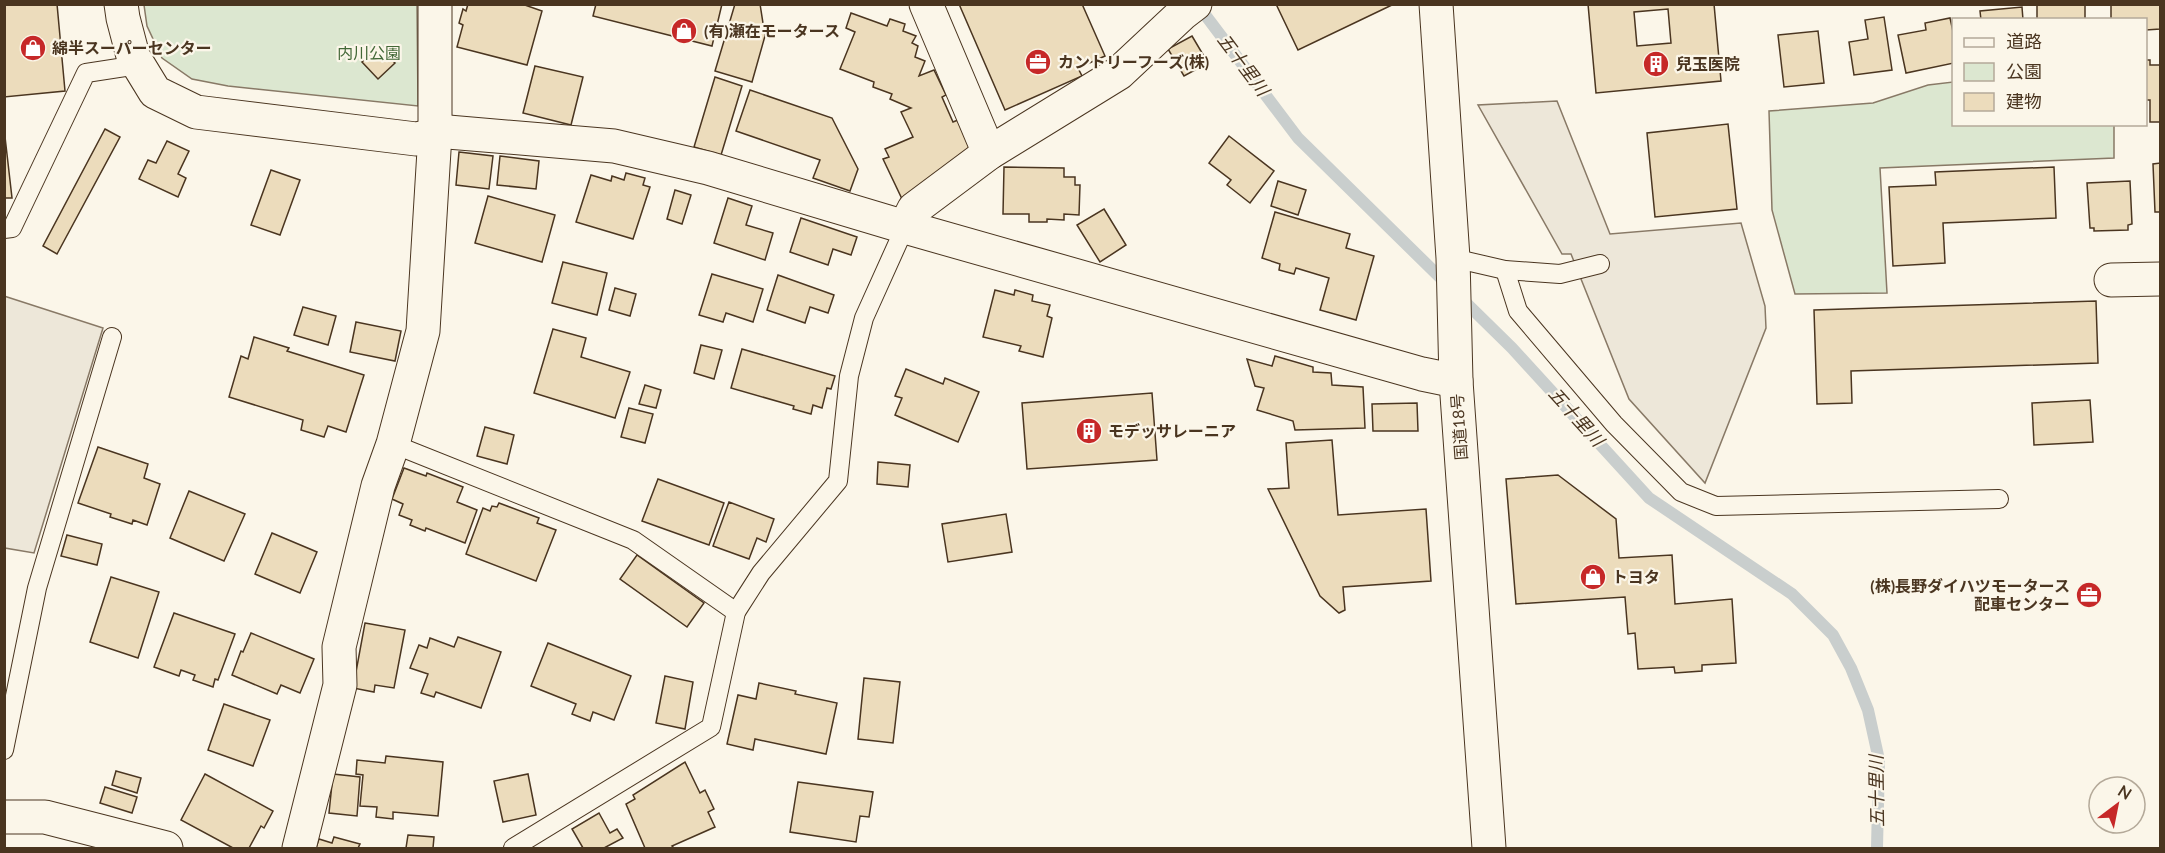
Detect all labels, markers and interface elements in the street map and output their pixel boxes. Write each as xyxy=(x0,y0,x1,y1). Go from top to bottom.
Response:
shop icon: (有)瀬在モータース xyxy=(669,16,699,46)
legend xyxy=(1952,18,2147,126)
place label: (有)瀬在モータース xyxy=(704,21,840,40)
water label: 五十里川 xyxy=(1213,29,1275,101)
text: 道路 xyxy=(2006,30,2042,52)
shop icon: 綿半スーパーセンター xyxy=(18,33,48,63)
place label: 綿半スーパーセンター xyxy=(52,38,212,57)
park label: 内川公園 xyxy=(337,43,401,62)
office icon: カントリーフーズ(株) xyxy=(1023,47,1053,77)
building icon: 兒玉医院 xyxy=(1641,49,1671,79)
place label: カントリーフーズ(株) xyxy=(1058,52,1209,71)
place label: 兒玉医院 xyxy=(1676,54,1740,73)
text: 公園 xyxy=(2006,60,2042,82)
text: 建物 xyxy=(2006,90,2042,112)
water label: 五十里川 xyxy=(1544,382,1610,452)
street label: 国道18号 xyxy=(1447,393,1470,461)
building icon: モデッサレーニア xyxy=(1074,416,1104,446)
place label: モデッサレーニア xyxy=(1108,421,1236,440)
shop icon: トヨタ xyxy=(1578,562,1608,592)
place label: トヨタ xyxy=(1612,567,1660,586)
place label: (株)長野ダイハツモータース 配車センター xyxy=(1870,576,2070,613)
office icon: (株)長野ダイハツモータース 配車センター xyxy=(2074,580,2104,610)
water label: 五十里川 xyxy=(1864,753,1888,827)
north arrow xyxy=(2087,775,2147,835)
text: N xyxy=(2115,781,2135,803)

